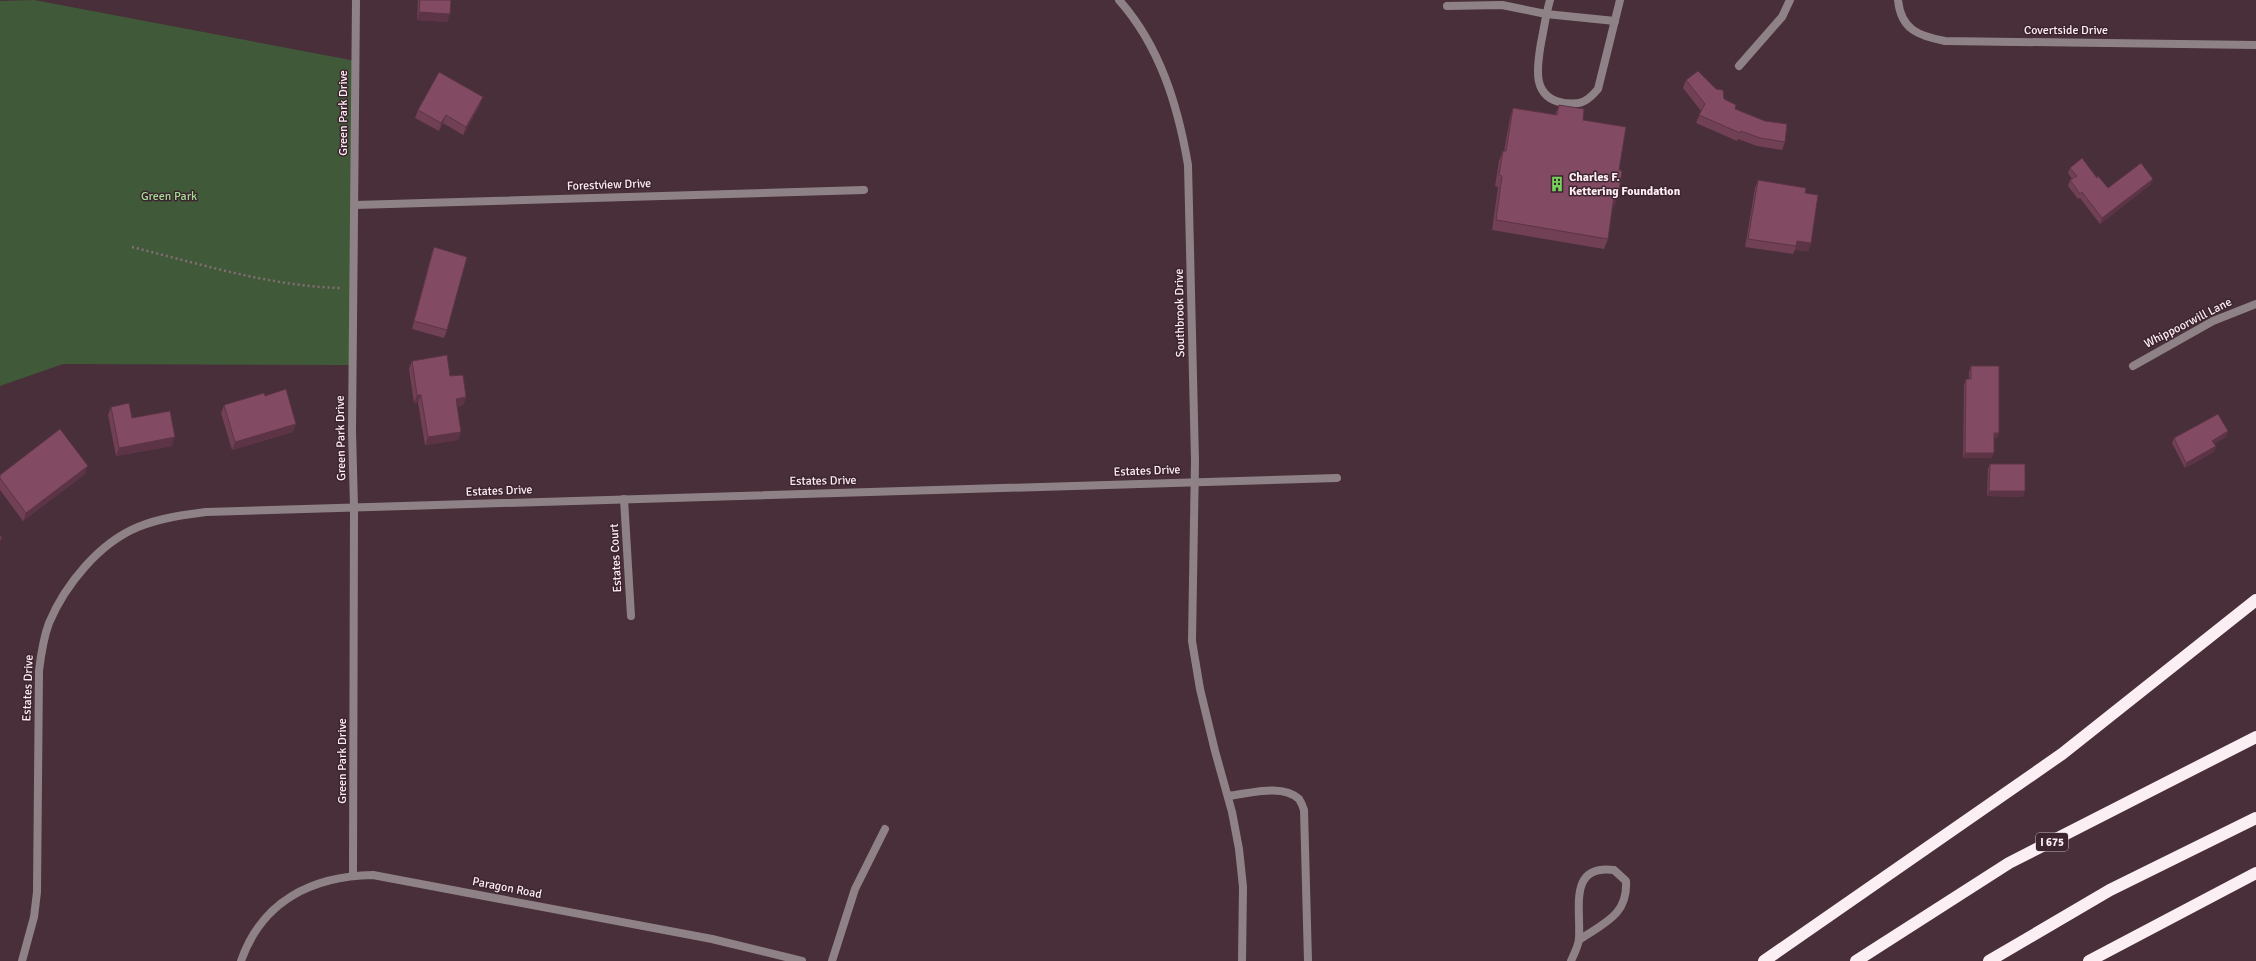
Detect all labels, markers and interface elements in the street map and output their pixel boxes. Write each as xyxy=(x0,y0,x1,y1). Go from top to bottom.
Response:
street label: Covertside Drive xyxy=(2024,23,2108,38)
street label: Green Park Drive xyxy=(336,70,351,156)
place label: Charles F. Kettering Foundation xyxy=(1569,170,1681,199)
building icon: Charles F. Kettering Foundation xyxy=(1548,175,1566,193)
street label: Forestview Drive xyxy=(567,176,651,194)
park label: Green Park xyxy=(141,189,197,204)
street label: Southbrook Drive xyxy=(1172,269,1188,357)
street label: Whippoorwill Lane xyxy=(2142,294,2234,352)
street label: Green Park Drive xyxy=(333,395,349,481)
street label: Estates Drive xyxy=(1113,462,1181,480)
street label: Estates Drive xyxy=(789,473,857,489)
street label: Estates Drive xyxy=(465,482,533,500)
street label: Estates Court xyxy=(607,523,625,593)
street label: Estates Drive xyxy=(19,654,37,722)
street label: Green Park Drive xyxy=(335,718,350,804)
road number: I 675 xyxy=(2036,833,2068,851)
street label: Paragon Road xyxy=(471,874,543,902)

